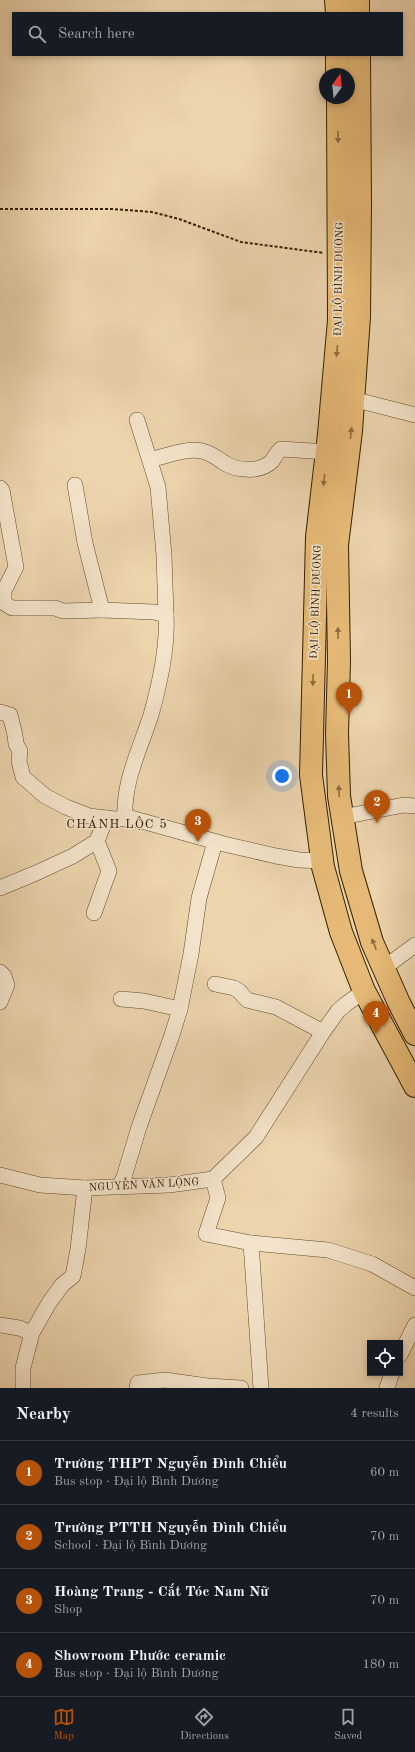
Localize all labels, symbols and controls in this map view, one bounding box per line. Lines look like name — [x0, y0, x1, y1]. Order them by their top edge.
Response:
search box — [12, 12, 403, 56]
icon: search — [26, 23, 48, 45]
text: Search here — [58, 27, 135, 42]
north arrow — [319, 68, 355, 104]
one-way arrow — [335, 131, 341, 144]
street label: ĐẠI LỘ BÌNH DƯƠNG — [331, 222, 346, 336]
one-way arrow — [333, 345, 340, 357]
one-way arrow — [347, 427, 354, 440]
one-way arrow — [321, 474, 327, 486]
street label: ĐẠI LỘ BÌNH DƯƠNG — [307, 545, 324, 659]
one-way arrow — [335, 626, 341, 639]
one-way arrow — [310, 674, 316, 687]
pin: 1 — [336, 682, 362, 715]
your location — [272, 766, 292, 786]
one-way arrow — [336, 785, 343, 797]
pin: 2 — [364, 790, 390, 823]
pin: 3 — [185, 809, 211, 842]
district label: CHÁNH LỘC 5 — [66, 816, 168, 831]
one-way arrow — [370, 938, 376, 950]
pin: 4 — [363, 1001, 389, 1034]
street label: NGUYỄN VĂN LỘNG — [88, 1174, 200, 1194]
map controls — [367, 1340, 403, 1376]
button: locate — [367, 1340, 403, 1376]
text: Nearby — [16, 1406, 71, 1423]
text: 4 results — [350, 1407, 399, 1420]
text: Trường THPT Nguyễn Đình Chiểu — [54, 1457, 287, 1472]
text: 1 — [25, 1466, 33, 1479]
text: 60 m — [370, 1466, 399, 1479]
text: Bus stop · Đại lộ Bình Dương — [54, 1475, 218, 1488]
text: Trường PTTH Nguyễn Đình Chiểu — [54, 1521, 287, 1536]
text: 2 — [25, 1530, 33, 1543]
text: 70 m — [370, 1530, 399, 1543]
text: School · Đại lộ Bình Dương — [54, 1539, 207, 1552]
text: Hoàng Trang - Cắt Tóc Nam Nữ — [54, 1585, 269, 1600]
text: 3 — [25, 1594, 33, 1607]
text: 70 m — [370, 1594, 399, 1607]
text: Shop — [54, 1603, 82, 1616]
text: Showroom Phước ceramic — [54, 1649, 226, 1664]
text: 4 — [25, 1658, 33, 1671]
text: 180 m — [362, 1658, 399, 1671]
text: Bus stop · Đại lộ Bình Dương — [54, 1667, 218, 1680]
tab: Map — [53, 1706, 75, 1744]
tab: Directions — [180, 1706, 229, 1744]
tab: Saved — [334, 1706, 362, 1744]

